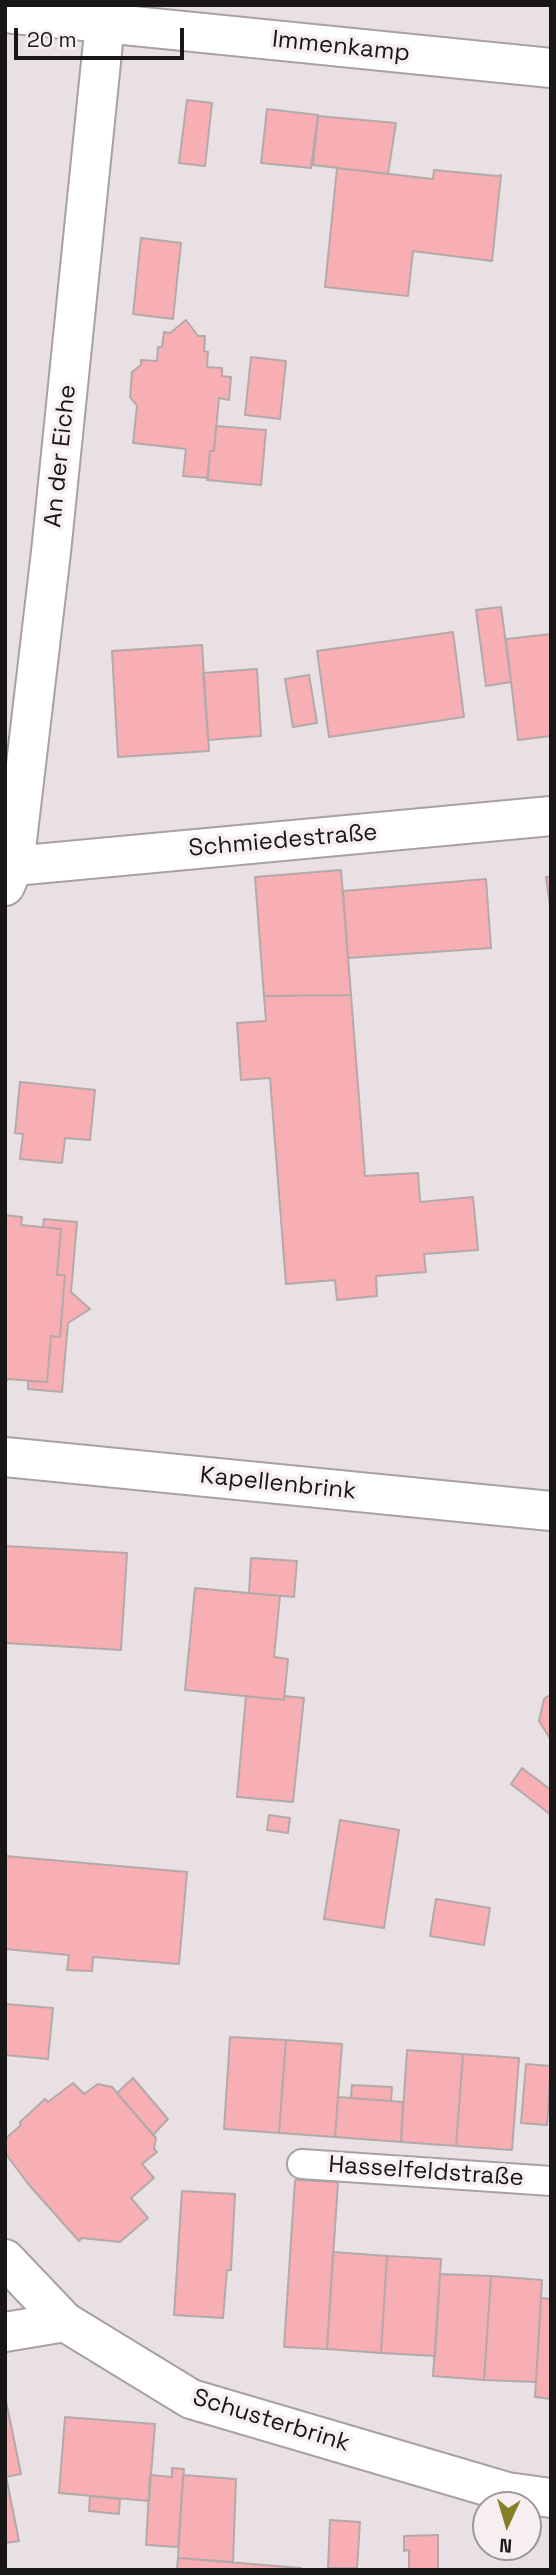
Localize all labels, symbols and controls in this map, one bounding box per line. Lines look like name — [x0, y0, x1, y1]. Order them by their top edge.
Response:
scale bar — [18, 14, 187, 58]
street label: Immenkamp — [271, 25, 411, 69]
text: 20 m — [27, 26, 77, 53]
street label: An der Eiche — [39, 383, 83, 529]
street label: Schmiedestraße — [187, 818, 379, 864]
street label: Kapellenbrink — [199, 1461, 357, 1507]
street label: Hasselfeldstraße — [327, 2151, 525, 2193]
street label: Schusterbrink — [189, 2383, 353, 2459]
north arrow — [472, 2491, 542, 2561]
text: N — [498, 2533, 513, 2558]

